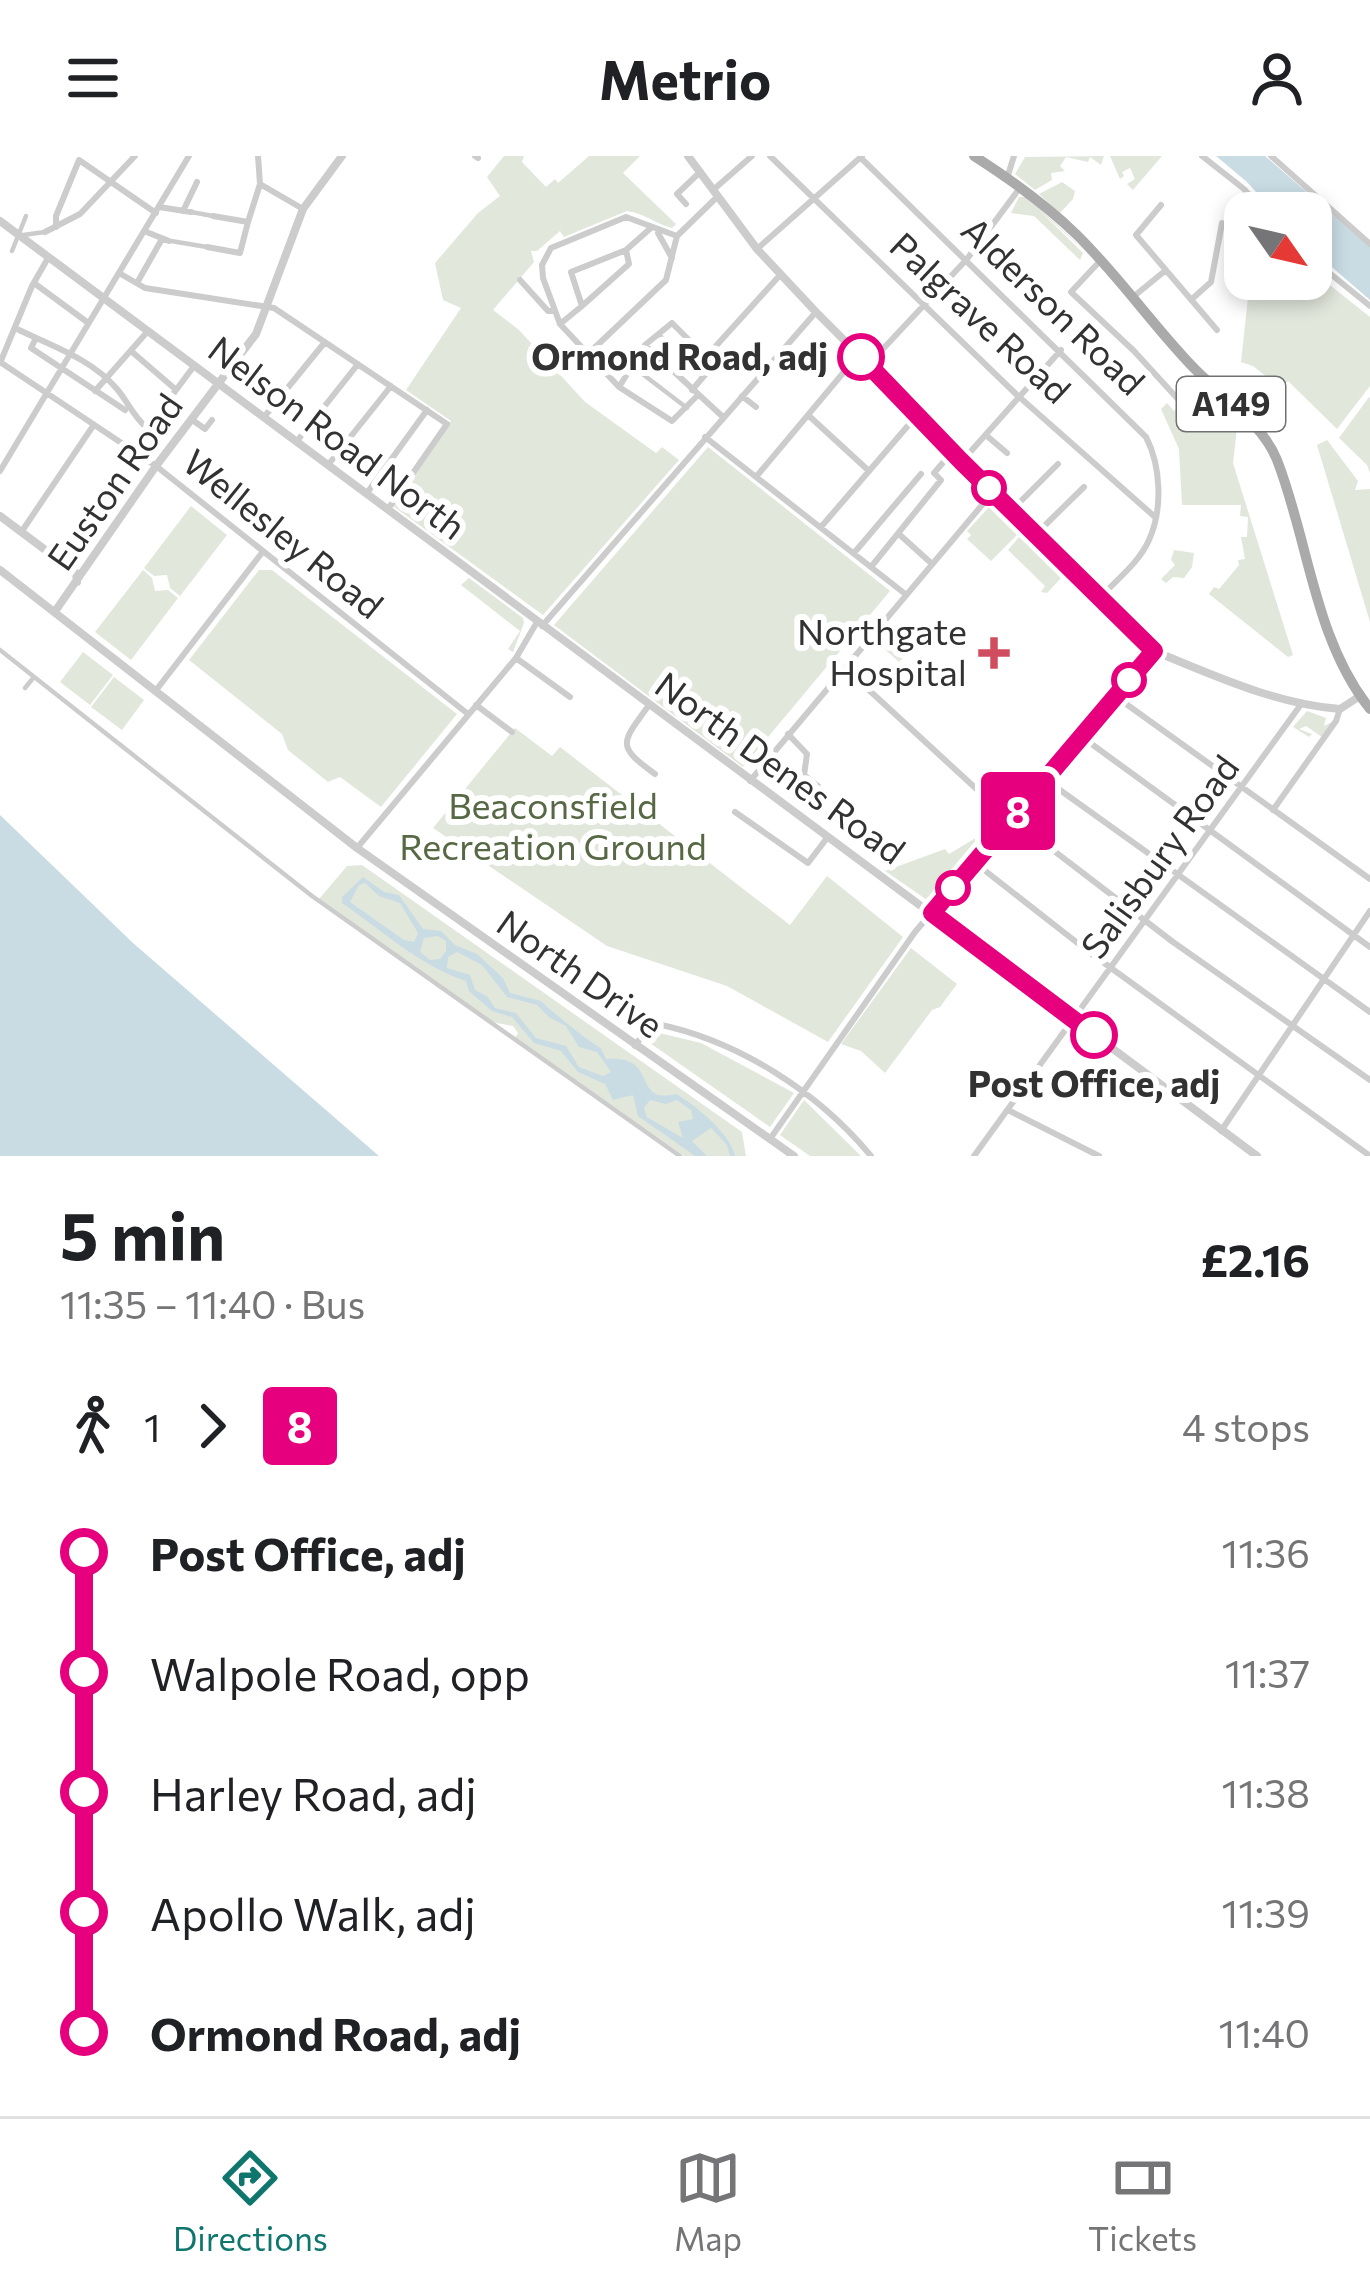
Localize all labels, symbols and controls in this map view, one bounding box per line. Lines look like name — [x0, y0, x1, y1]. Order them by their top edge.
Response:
icon: menu — [60, 45, 126, 111]
text: Metrio — [599, 45, 771, 111]
icon: person — [1244, 45, 1310, 111]
north arrow — [1224, 192, 1332, 300]
map controls — [1224, 192, 1332, 300]
street label: Alderson Road — [954, 206, 1155, 403]
street label: Palgrave Road — [882, 222, 1081, 411]
street label: Nelson Road North — [201, 326, 475, 547]
place label: Ormond Road, adj — [531, 333, 828, 377]
marker: Ormond Road, adj — [839, 335, 883, 379]
road number: A149 — [1177, 377, 1285, 431]
street label: Euston Road — [36, 384, 190, 578]
street label: Wellesley Road — [176, 439, 393, 626]
unlabelled marker — [973, 472, 1005, 504]
place label: Northgate Hospital — [797, 608, 967, 693]
marker: Northgate Hospital — [978, 637, 1010, 669]
street label: North Denes Road — [648, 661, 915, 872]
unlabelled marker — [1113, 664, 1145, 696]
street label: Salisbury Road — [1070, 746, 1247, 966]
line badge: 8 — [979, 772, 1057, 850]
park label: Beaconsfield Recreation Ground — [399, 782, 707, 867]
text: 8 — [1005, 785, 1031, 837]
unlabelled marker — [937, 872, 969, 904]
street label: North Drive — [490, 899, 673, 1046]
marker: Post Office, adj — [1072, 1013, 1116, 1057]
place label: Post Office, adj — [968, 1060, 1220, 1104]
text: 5 min — [60, 1193, 225, 1274]
text: £2.16 — [1200, 1231, 1310, 1286]
text: 11:35 – 11:40 · Bus — [60, 1279, 365, 1327]
icon: walk — [60, 1393, 126, 1459]
icon: forward — [179, 1393, 245, 1459]
text: 8 — [287, 1400, 313, 1452]
text: 1 — [144, 1402, 161, 1450]
text: 4 stops — [1182, 1402, 1310, 1450]
text: Post Office, adj — [150, 1525, 466, 1580]
text: 11:36 — [1222, 1528, 1310, 1576]
text: Walpole Road, opp — [150, 1645, 530, 1700]
text: 11:37 — [1225, 1648, 1310, 1696]
text: Harley Road, adj — [150, 1765, 477, 1820]
text: 11:38 — [1222, 1768, 1310, 1816]
text: Apollo Walk, adj — [150, 1885, 476, 1940]
text: 11:39 — [1222, 1888, 1310, 1936]
text: Ormond Road, adj — [150, 2005, 521, 2060]
text: 11:40 — [1219, 2008, 1310, 2056]
tab: Directions — [173, 2145, 328, 2258]
tab: Map — [674, 2145, 742, 2258]
tab: Tickets — [1088, 2145, 1197, 2258]

